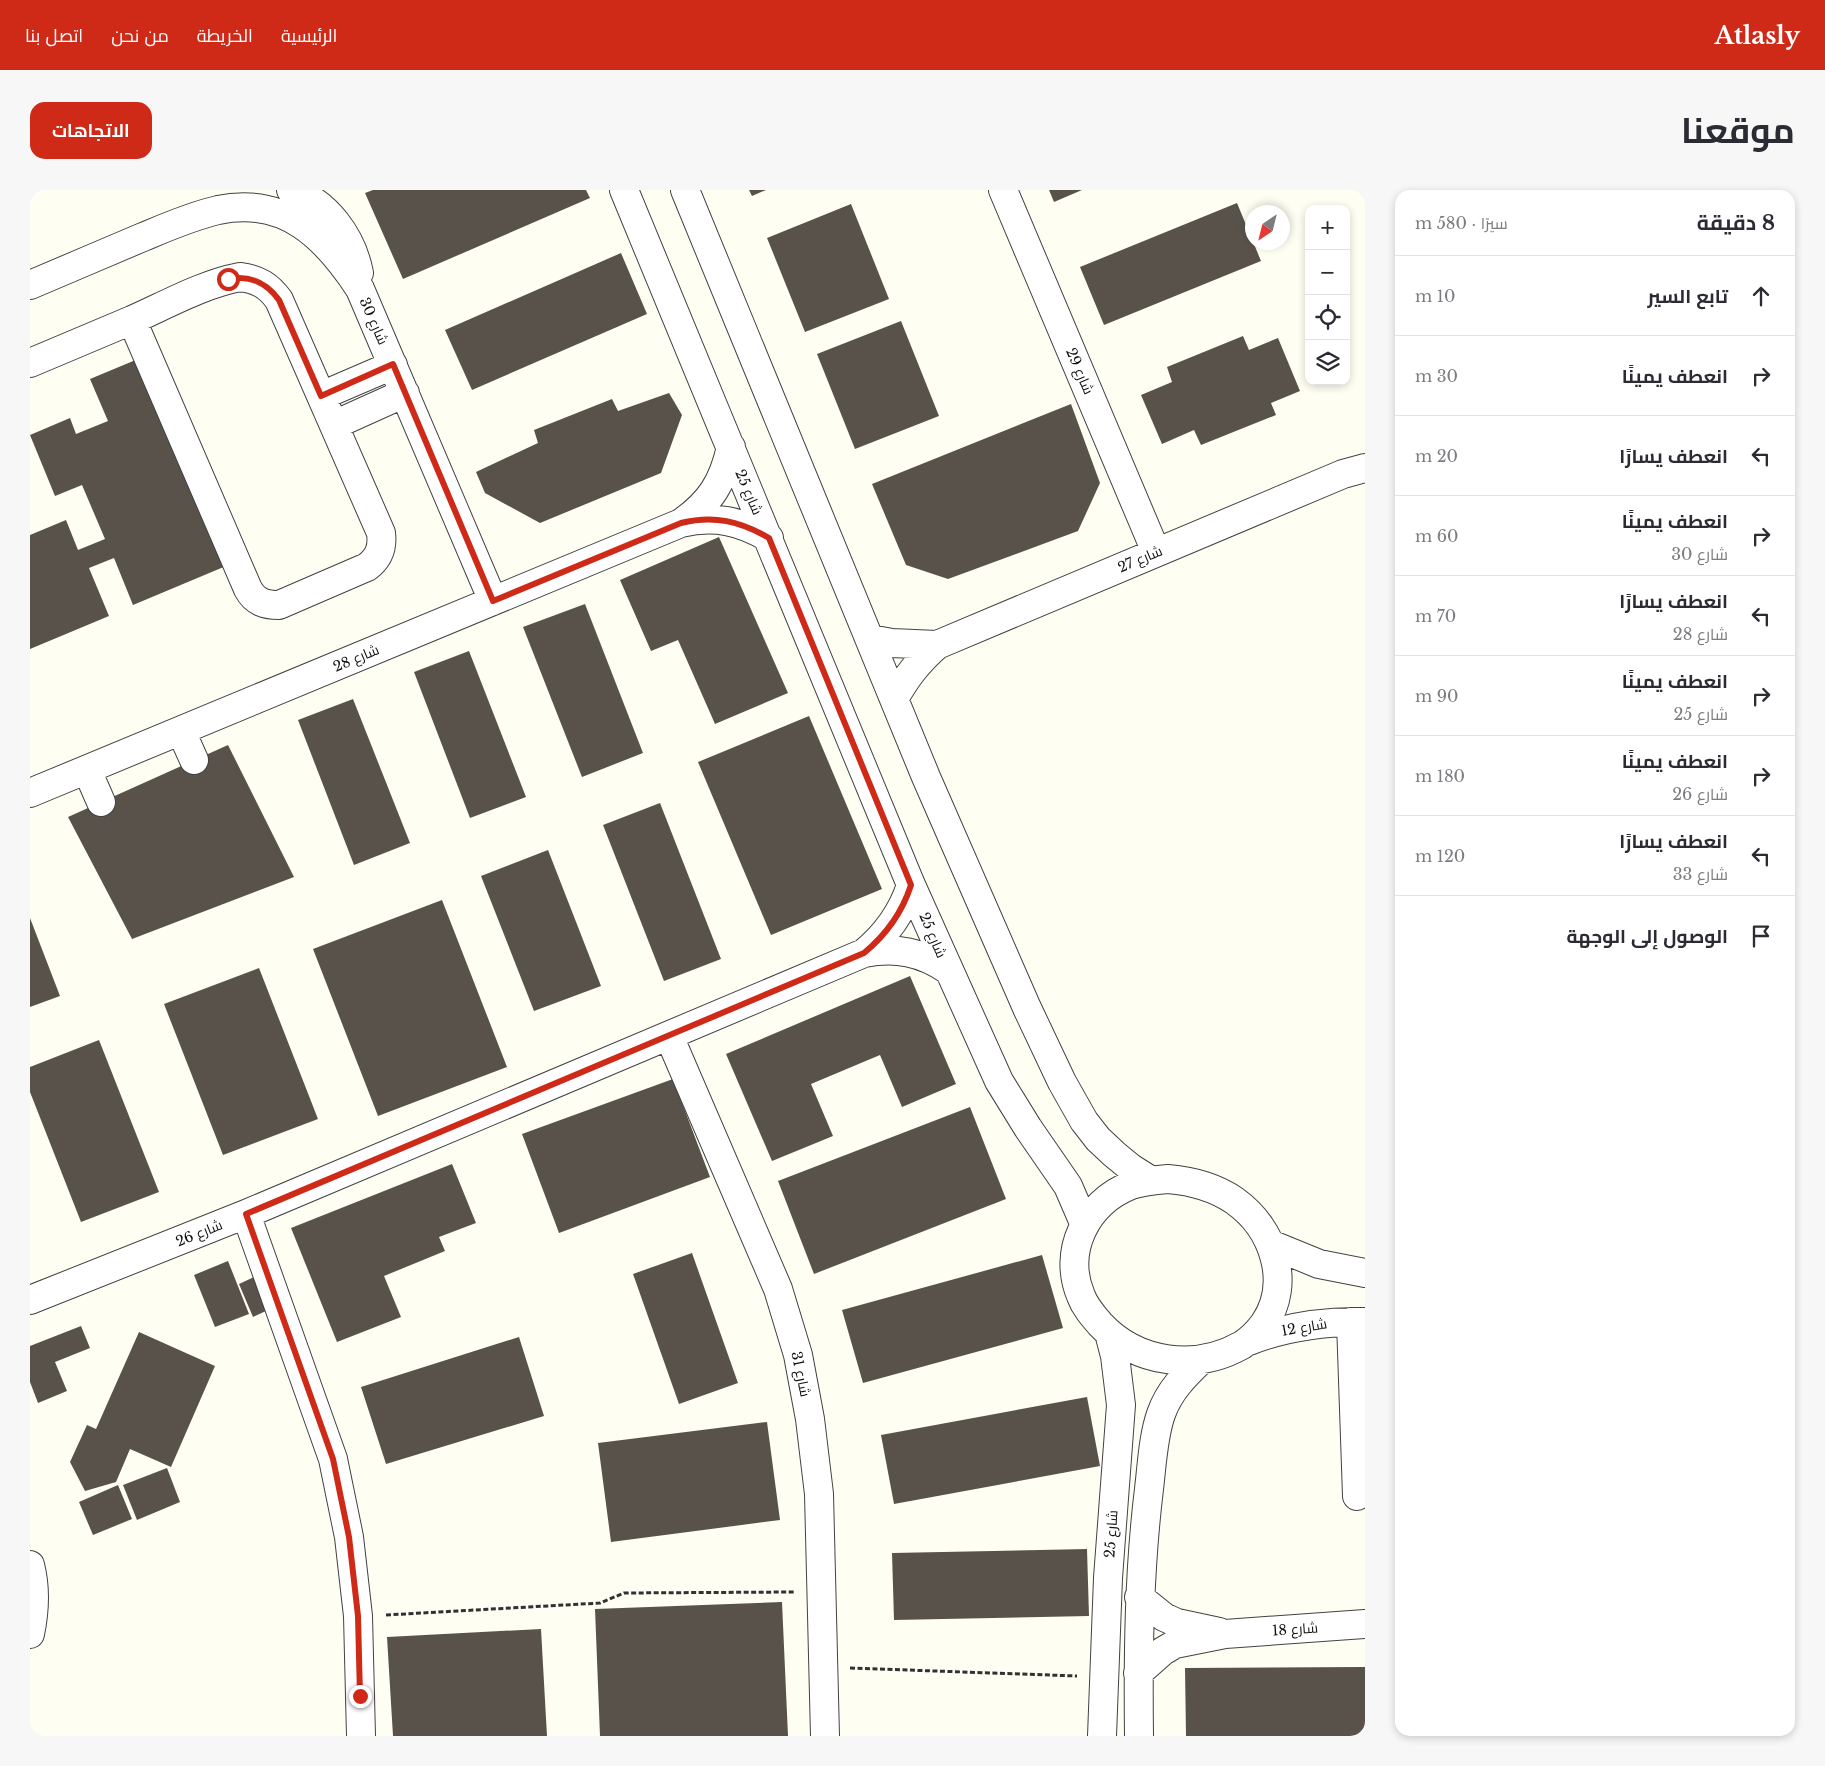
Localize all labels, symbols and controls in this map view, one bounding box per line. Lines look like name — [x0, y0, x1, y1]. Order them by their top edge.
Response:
text: Atlasly — [1714, 21, 1800, 50]
text: اتصل بنا — [25, 25, 83, 47]
text: من نحن — [111, 25, 169, 47]
text: الخريطة — [197, 25, 253, 47]
text: الرئيسية — [281, 25, 337, 47]
button: الاتجاهات — [30, 102, 152, 159]
text: موقعنا — [1681, 109, 1795, 152]
north arrow — [1245, 205, 1290, 250]
map controls — [1305, 205, 1350, 385]
button: + — [1305, 205, 1350, 250]
text: 8 دقيقة — [1697, 210, 1775, 236]
text: سيرًا · 580 m — [1415, 213, 1508, 233]
button: − — [1305, 250, 1350, 295]
route start — [217, 268, 240, 291]
icon: ahead — [1747, 282, 1775, 310]
text: تابع السير — [1647, 285, 1728, 308]
text: 10 m — [1415, 286, 1455, 306]
street label: شارع 30 — [356, 295, 392, 347]
button: locate — [1305, 295, 1350, 340]
button: layers — [1305, 340, 1350, 385]
street label: شارع 29 — [1062, 345, 1098, 397]
icon: right — [1747, 362, 1775, 390]
text: انعطف يمينًا — [1622, 365, 1728, 388]
text: 30 m — [1415, 366, 1458, 386]
icon: left — [1747, 442, 1775, 470]
text: انعطف يسارًا — [1619, 445, 1728, 468]
text: 20 m — [1415, 446, 1458, 466]
street label: شارع 25 — [731, 467, 767, 517]
text: انعطف يمينًا — [1622, 510, 1728, 533]
icon: right — [1747, 522, 1775, 550]
text: 60 m — [1415, 526, 1458, 546]
street label: شارع 27 — [1115, 542, 1165, 576]
text: شارع 30 — [1671, 544, 1728, 564]
text: انعطف يسارًا — [1619, 590, 1728, 613]
icon: left — [1747, 602, 1775, 630]
text: 70 m — [1415, 606, 1456, 626]
text: شارع 28 — [1673, 624, 1728, 644]
street label: شارع 28 — [330, 640, 382, 676]
text: انعطف يمينًا — [1622, 670, 1728, 693]
icon: right — [1747, 682, 1775, 710]
text: 90 m — [1415, 686, 1458, 706]
text: شارع 25 — [1673, 704, 1728, 724]
text: انعطف يمينًا — [1622, 750, 1728, 773]
icon: right — [1747, 762, 1775, 790]
text: 180 m — [1415, 766, 1465, 786]
text: شارع 26 — [1672, 784, 1728, 804]
text: انعطف يسارًا — [1619, 830, 1728, 853]
icon: left — [1747, 842, 1775, 870]
text: 120 m — [1415, 846, 1465, 866]
text: شارع 33 — [1673, 864, 1728, 884]
street label: شارع 25 — [915, 910, 951, 960]
icon: arrive — [1747, 922, 1775, 950]
text: الوصول إلى الوجهة — [1567, 925, 1728, 948]
street label: شارع 26 — [173, 1216, 225, 1250]
street label: شارع 12 — [1280, 1314, 1328, 1340]
street label: شارع 31 — [787, 1350, 815, 1398]
street label: شارع 25 — [1100, 1510, 1122, 1558]
street label: شارع 18 — [1271, 1618, 1319, 1640]
route end — [349, 1685, 372, 1708]

